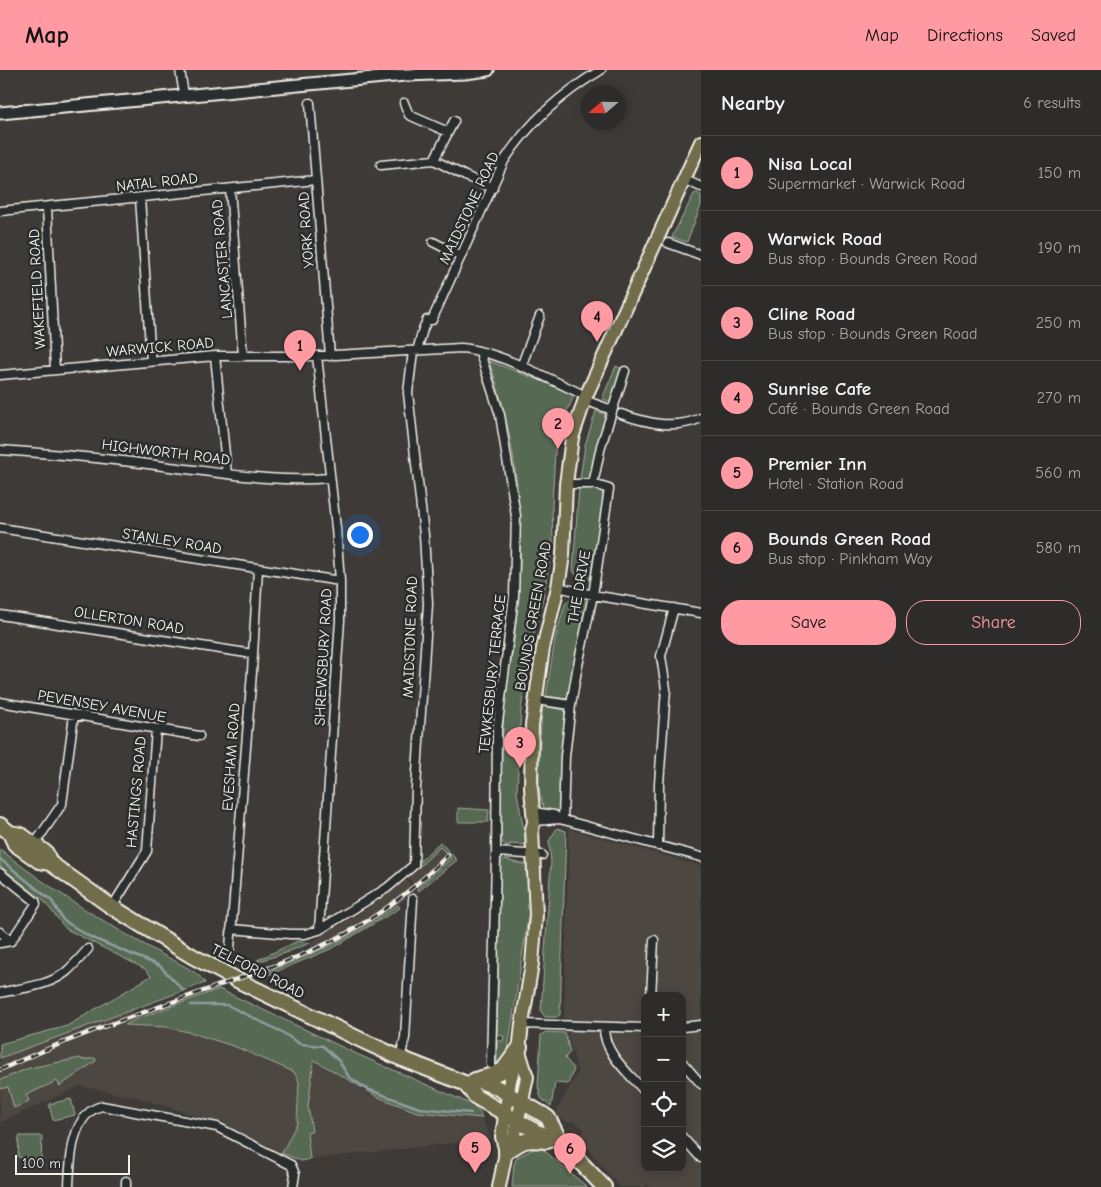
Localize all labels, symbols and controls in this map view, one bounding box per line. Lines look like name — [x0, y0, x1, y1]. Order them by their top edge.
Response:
text: Map — [25, 21, 69, 49]
text: Map — [865, 25, 899, 46]
text: Directions — [927, 25, 1003, 46]
text: Saved — [1031, 25, 1076, 46]
north arrow — [581, 85, 626, 130]
text: Nearby — [721, 91, 785, 115]
text: 6 results — [1023, 94, 1081, 112]
street label: MAIDSTONE ROAD — [435, 149, 503, 267]
text: Nisa Local — [768, 153, 852, 175]
text: 1 — [734, 164, 740, 182]
text: 150 m — [1038, 164, 1081, 182]
street label: NATAL ROAD — [115, 169, 199, 195]
text: Supermarket · Warwick Road — [768, 175, 965, 193]
street label: YORK ROAD — [294, 191, 318, 269]
street label: LANCASTER ROAD — [208, 199, 236, 319]
street label: WAKEFIELD ROAD — [25, 228, 49, 350]
text: Warwick Road — [768, 228, 882, 250]
text: 2 — [733, 239, 741, 257]
text: 190 m — [1038, 239, 1081, 257]
text: Bus stop · Bounds Green Road — [768, 250, 978, 268]
pin: 4 — [581, 301, 613, 342]
text: Cline Road — [768, 303, 855, 325]
text: 3 — [733, 314, 741, 332]
text: 250 m — [1036, 314, 1081, 332]
text: Bus stop · Bounds Green Road — [768, 325, 978, 343]
pin: 1 — [284, 330, 316, 371]
street label: WARWICK ROAD — [106, 333, 214, 361]
text: Sunrise Cafe — [768, 378, 871, 400]
text: 4 — [733, 389, 741, 407]
text: 270 m — [1037, 389, 1081, 407]
text: Café · Bounds Green Road — [768, 400, 950, 418]
pin: 2 — [542, 408, 574, 449]
street label: HIGHWORTH ROAD — [101, 435, 231, 469]
text: Premier Inn — [768, 453, 867, 475]
text: 5 — [733, 464, 741, 482]
text: 560 m — [1035, 464, 1081, 482]
text: Hotel · Station Road — [768, 475, 904, 493]
your location — [347, 522, 373, 548]
street label: STANLEY ROAD — [121, 524, 223, 558]
text: Bounds Green Road — [768, 528, 931, 550]
text: 6 — [733, 539, 741, 557]
text: 580 m — [1036, 539, 1081, 557]
street label: BOUNDS GREEN ROAD — [511, 540, 555, 692]
street label: THE DRIVE — [564, 549, 594, 625]
text: Bus stop · Pinkham Way — [768, 550, 932, 568]
street label: MAIDSTONE ROAD — [399, 576, 421, 698]
street label: SHREWSBURY ROAD — [310, 588, 336, 726]
street label: TEWKESBURY TERRACE — [475, 594, 509, 754]
button: Save — [721, 600, 896, 645]
button: Share — [906, 600, 1081, 645]
street label: OLLERTON ROAD — [73, 602, 185, 638]
street label: PEVENSEY AVENUE — [36, 686, 168, 726]
street label: EVESHAM ROAD — [218, 702, 244, 812]
pin: 3 — [504, 727, 536, 768]
street label: HASTINGS ROAD — [122, 735, 150, 849]
street label: TELFORD ROAD — [208, 940, 308, 1002]
map controls — [641, 992, 686, 1172]
button: + — [641, 992, 686, 1037]
button: − — [641, 1037, 686, 1082]
button: locate — [641, 1082, 686, 1127]
button: layers — [641, 1127, 686, 1172]
pin: 5 — [459, 1132, 491, 1173]
pin: 6 — [554, 1133, 586, 1174]
scale bar — [15, 1152, 130, 1175]
text: 100 m — [22, 1155, 61, 1172]

